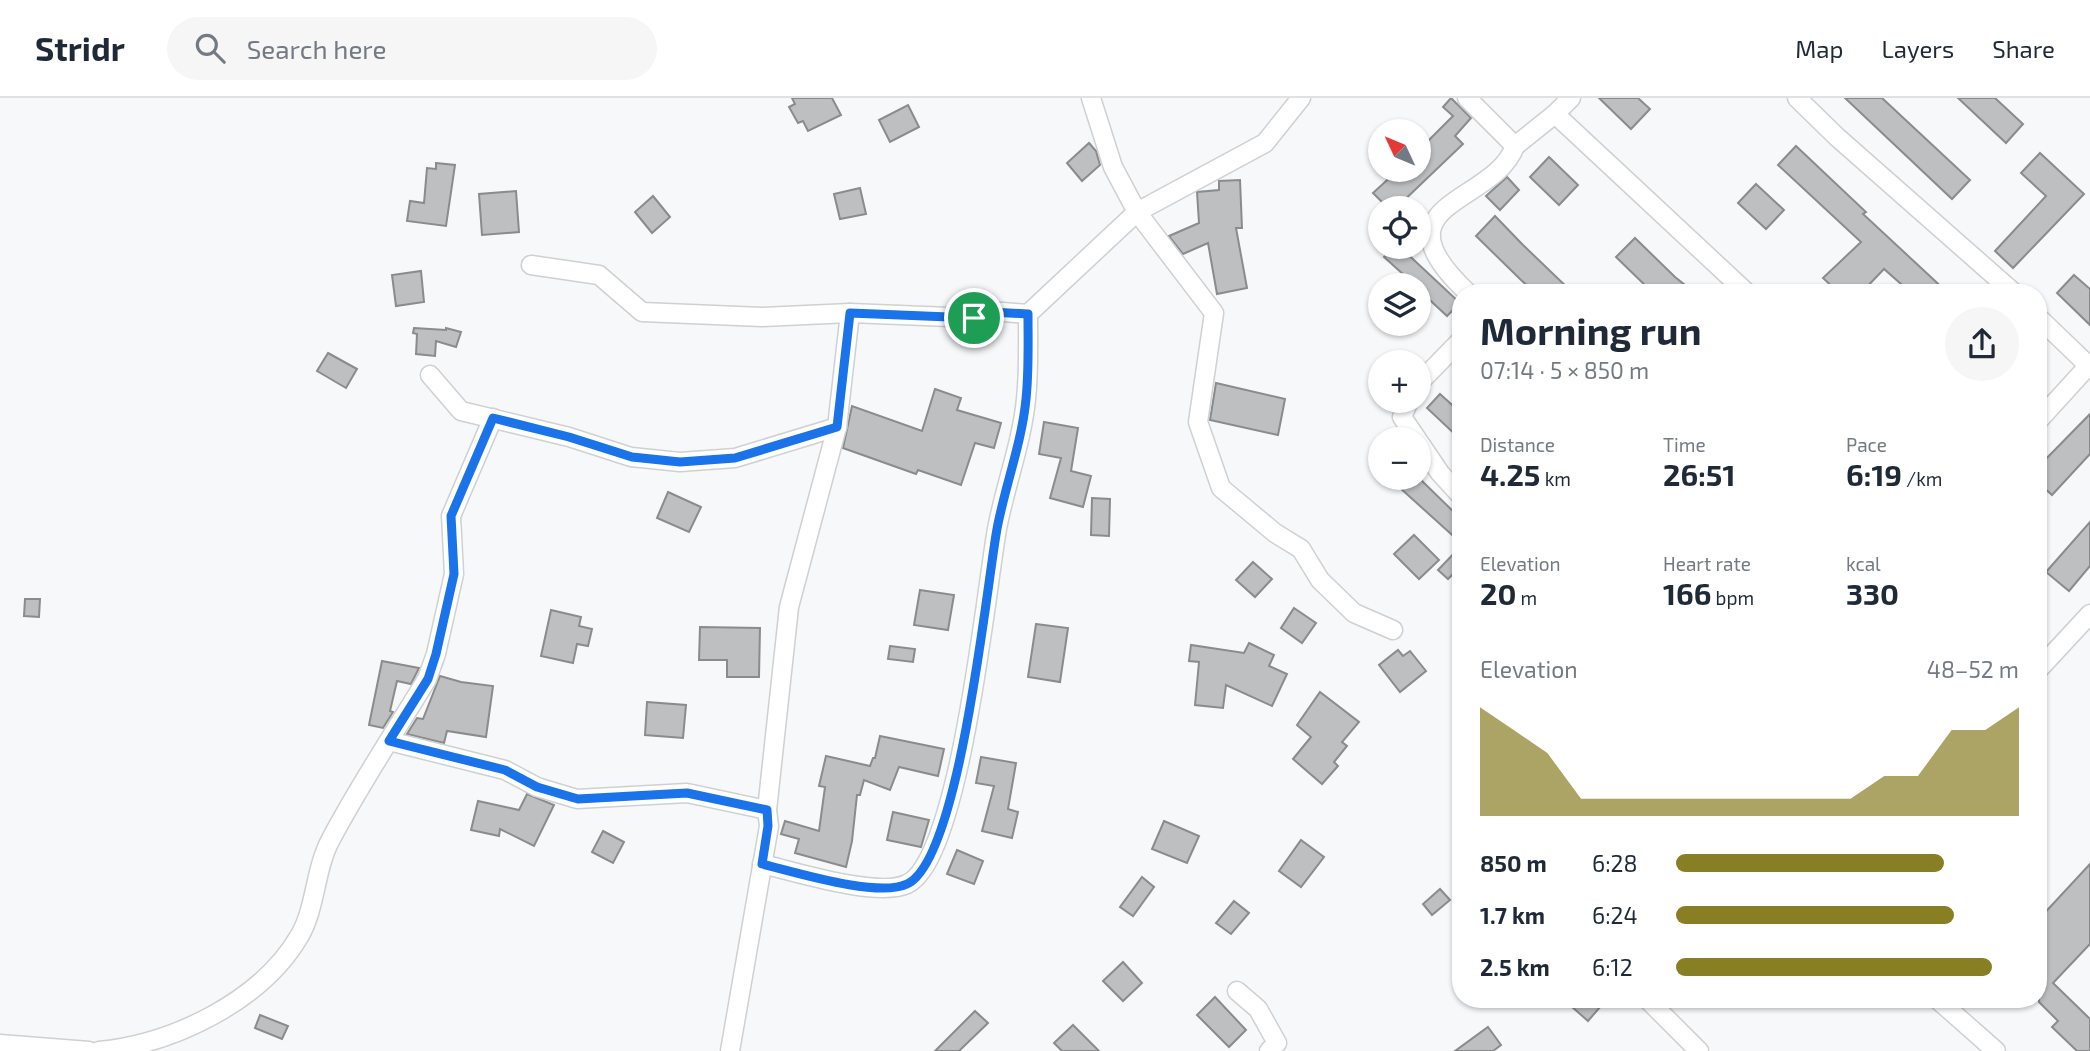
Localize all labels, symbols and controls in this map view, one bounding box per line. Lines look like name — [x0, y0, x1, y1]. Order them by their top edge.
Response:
search box — [167, 17, 657, 80]
text: Stridr — [35, 28, 125, 68]
icon: search — [191, 29, 229, 67]
text: Search here — [247, 33, 386, 64]
text: Map — [1795, 34, 1843, 63]
text: Layers — [1881, 34, 1954, 63]
text: Share — [1992, 34, 2055, 63]
north arrow — [1368, 119, 1432, 182]
map controls — [1368, 119, 1431, 490]
button: locate — [1368, 196, 1431, 259]
button: layers — [1368, 273, 1431, 336]
pin — [944, 288, 1004, 348]
icon: arrive — [955, 299, 993, 337]
text: Morning run — [1480, 307, 1701, 353]
button: share — [1945, 307, 2019, 381]
button: + — [1368, 350, 1431, 413]
text: 07:14 · 5 × 850 m — [1480, 356, 1649, 384]
button: − — [1368, 427, 1431, 490]
text: Distance — [1480, 433, 1555, 456]
text: Time — [1663, 433, 1706, 456]
text: Pace — [1846, 433, 1887, 456]
text: 4.25 — [1480, 456, 1540, 492]
text: 26:51 — [1663, 456, 1735, 492]
text: 6:19 — [1846, 456, 1902, 492]
text: km — [1540, 467, 1571, 490]
text: /km — [1902, 467, 1942, 490]
text: Elevation — [1480, 552, 1561, 575]
text: Heart rate — [1663, 552, 1751, 575]
text: kcal — [1846, 552, 1881, 575]
text: 20 — [1480, 575, 1516, 611]
text: 166 — [1663, 575, 1711, 611]
text: 330 — [1846, 575, 1899, 611]
text: m — [1516, 586, 1537, 609]
text: bpm — [1711, 586, 1754, 609]
text: Elevation — [1480, 655, 1578, 683]
text: 48–52 m — [1927, 655, 2019, 683]
text: 850 m — [1480, 849, 1547, 877]
text: 6:28 — [1592, 849, 1637, 877]
text: 1.7 km — [1480, 901, 1545, 929]
text: 6:24 — [1592, 901, 1638, 929]
text: 2.5 km — [1480, 953, 1550, 981]
text: 6:12 — [1592, 953, 1633, 981]

